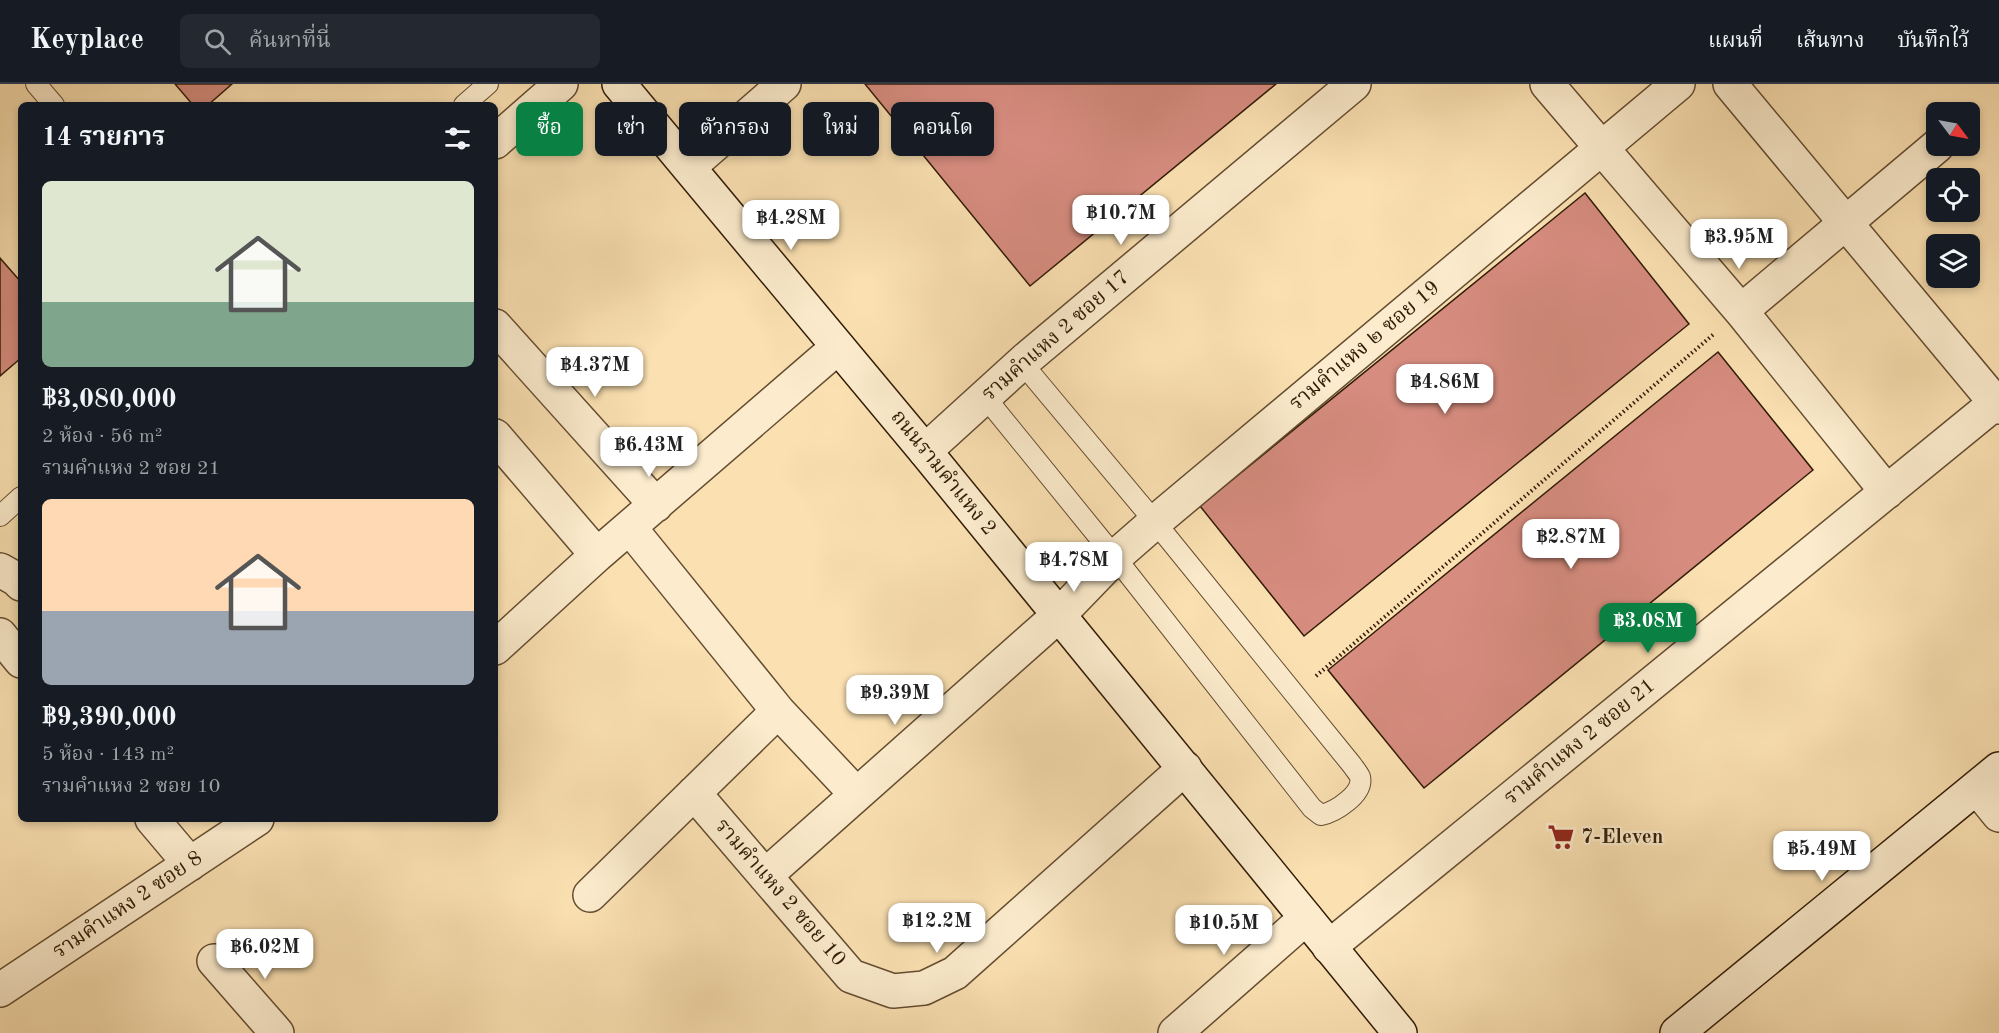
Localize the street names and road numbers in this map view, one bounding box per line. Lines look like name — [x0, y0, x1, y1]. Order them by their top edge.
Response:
street label: รามคำแหง 2 ซอย 17 — [978, 266, 1134, 405]
street label: รามคำแหง ๒ ซอย 19 — [1285, 276, 1444, 415]
street label: ถนนรามคำแหง 2 — [886, 406, 1000, 539]
street label: รามคำแหง 2 ซอย 21 — [1500, 674, 1659, 809]
street label: รามคำแหง 2 ซอย 10 — [711, 815, 850, 971]
street label: รามคำแหง 2 ซอย 8 — [49, 847, 206, 963]

